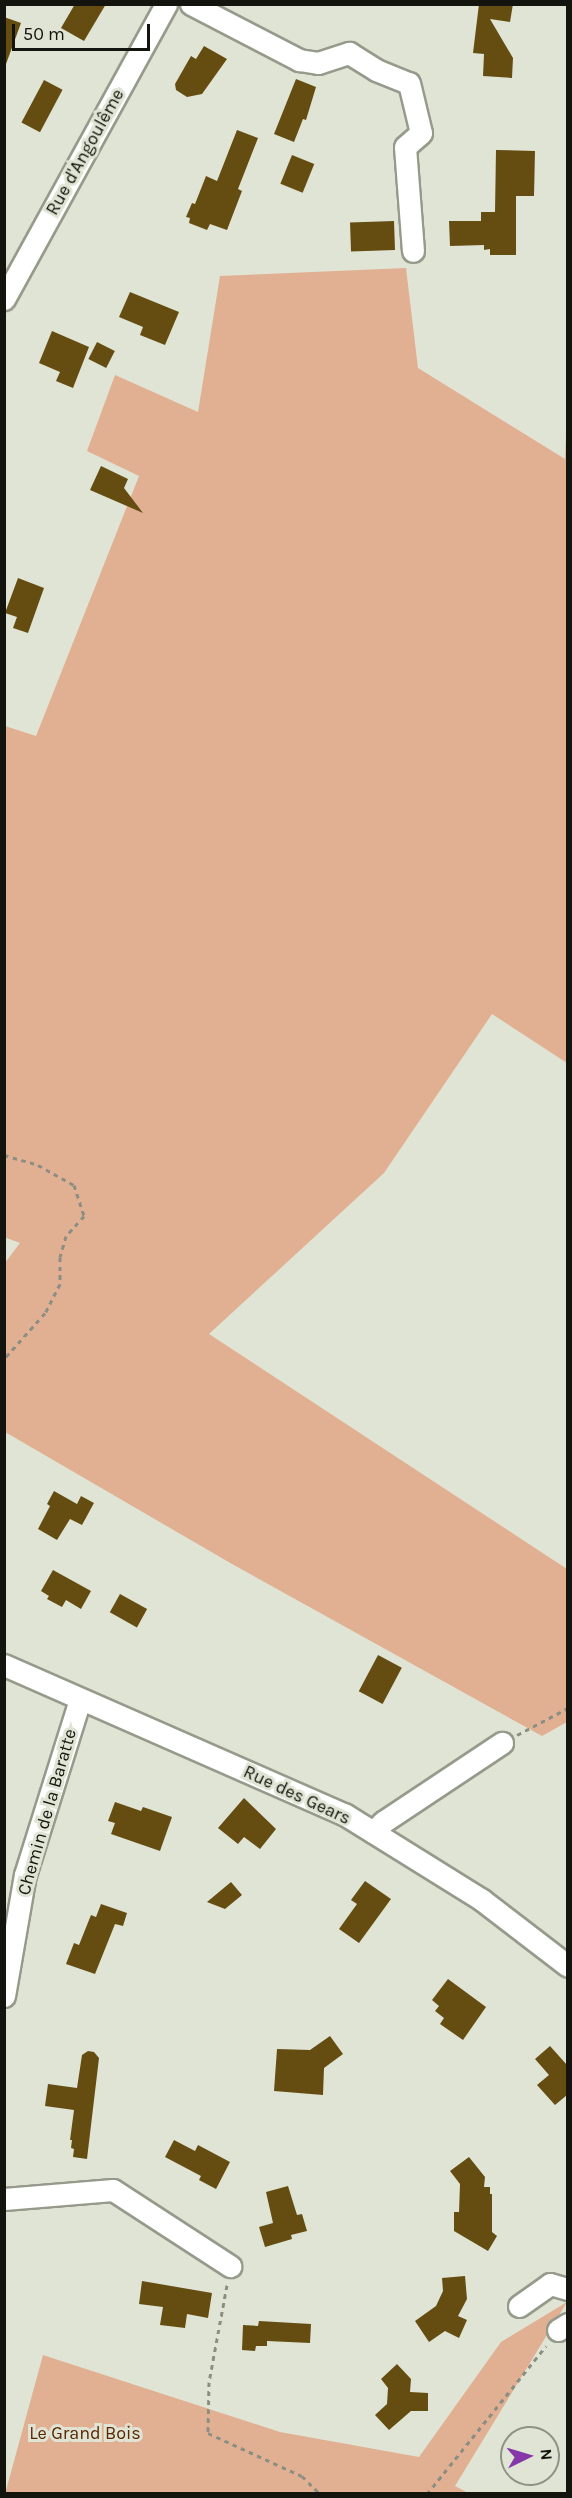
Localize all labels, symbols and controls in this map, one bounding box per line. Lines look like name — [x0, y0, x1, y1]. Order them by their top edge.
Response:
scale bar — [15, 12, 153, 50]
text: 50 m — [23, 23, 65, 45]
street label: Rue d'Angoulême — [41, 85, 129, 219]
street label: Chemin de la Baratte — [13, 1726, 81, 1898]
street label: Rue des Gears — [240, 1761, 354, 1829]
park label: Le Grand Bois — [29, 2422, 141, 2444]
north arrow — [500, 2426, 560, 2486]
text: N — [536, 2448, 556, 2461]

